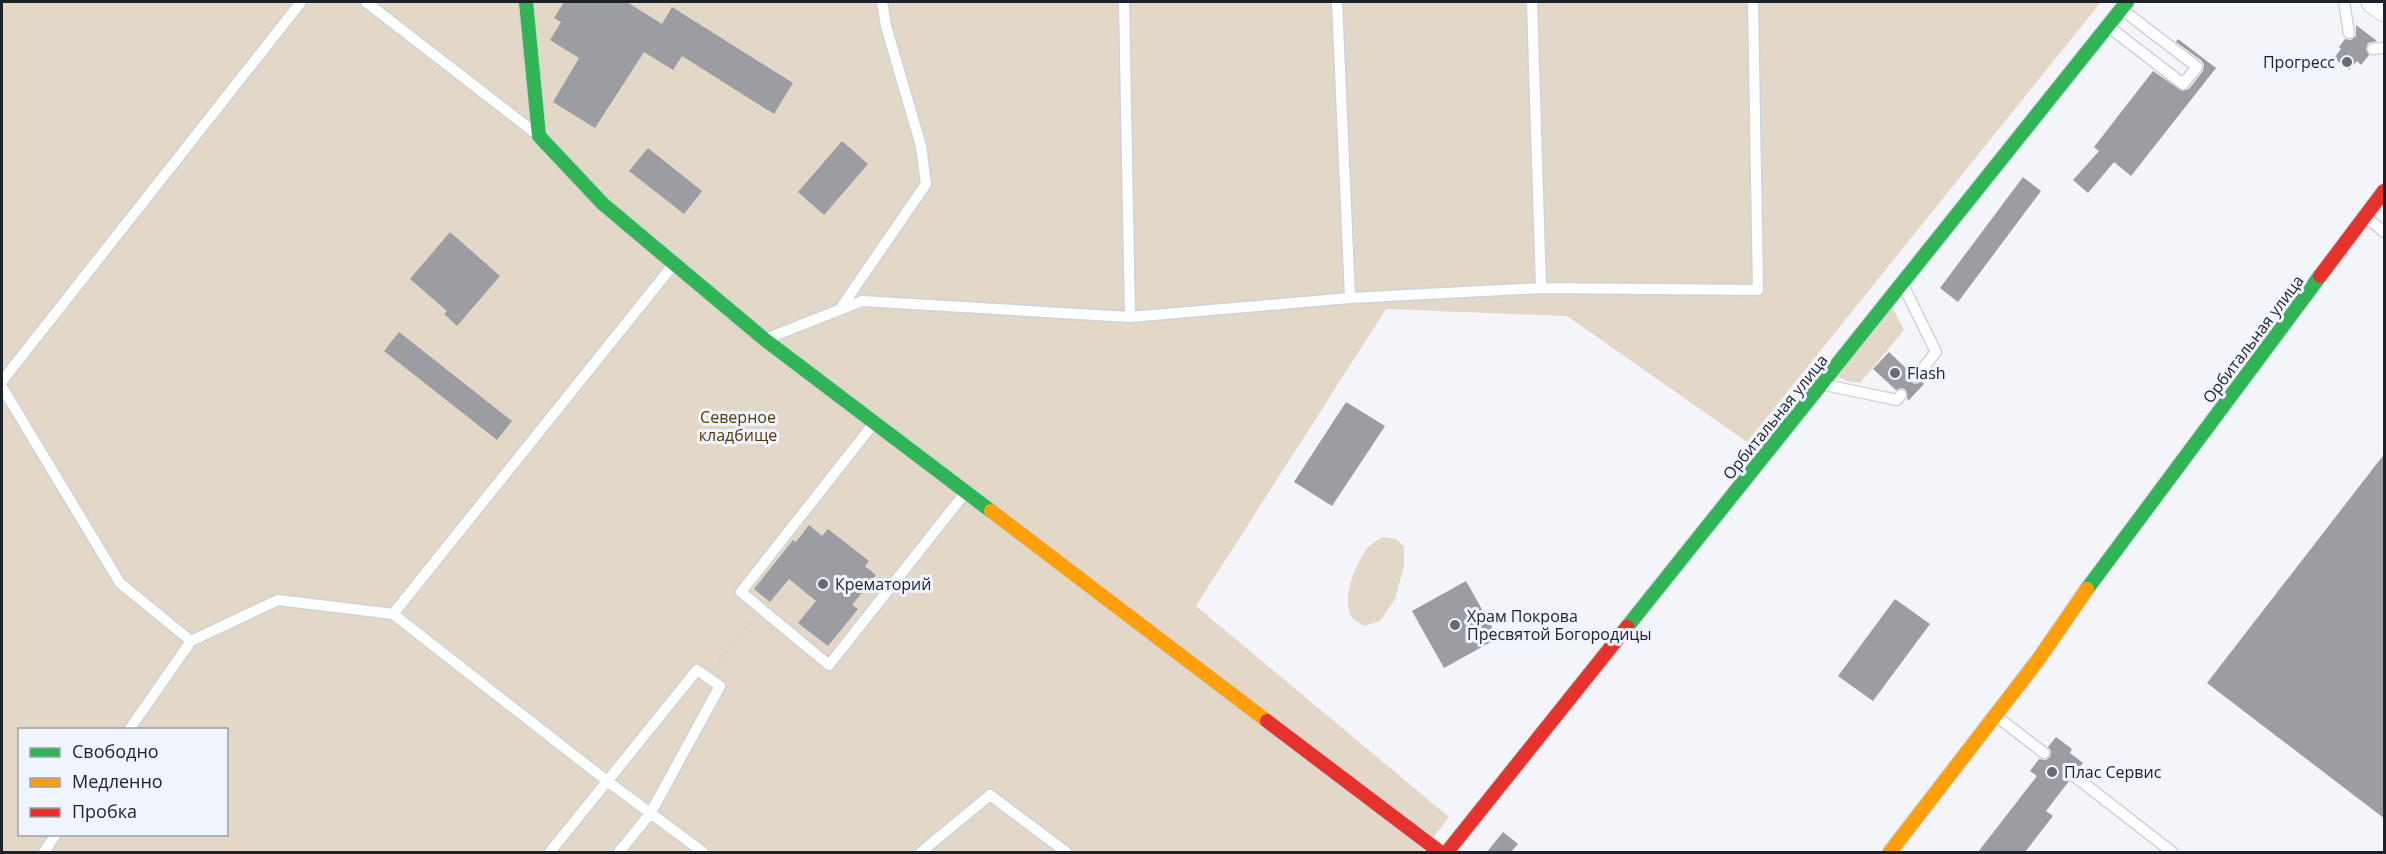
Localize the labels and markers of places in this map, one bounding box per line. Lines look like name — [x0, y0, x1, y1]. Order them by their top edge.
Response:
place label: Прогресс — [2263, 51, 2335, 73]
marker: Прогресс — [2340, 55, 2354, 69]
place label: Flash — [1907, 362, 1946, 384]
marker: Flash — [1888, 366, 1902, 380]
place label: Крематорий — [835, 573, 931, 595]
marker: Крематорий — [816, 577, 830, 591]
place label: Храм Покрова Пресвятой Богородицы — [1467, 605, 1652, 645]
marker: Храм Покрова Пресвятой Богородицы — [1448, 618, 1462, 632]
place label: Плас Сервис — [2064, 761, 2162, 783]
marker: Плас Сервис — [2045, 765, 2059, 779]

